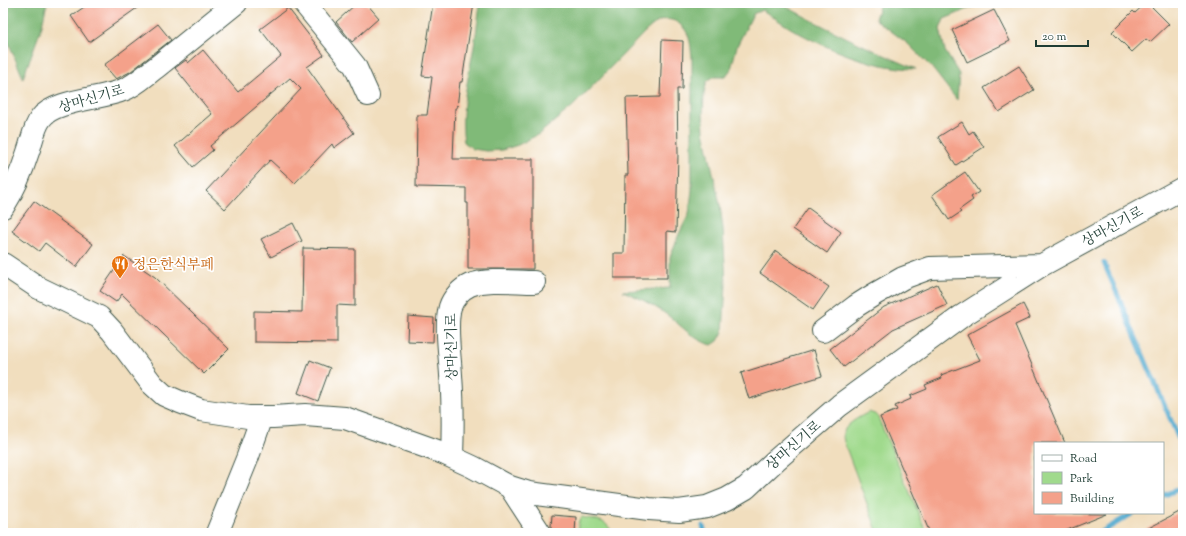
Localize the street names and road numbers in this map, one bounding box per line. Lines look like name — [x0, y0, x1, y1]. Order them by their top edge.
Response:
street label: 상마신기로 — [56, 81, 127, 119]
street label: 상마신기로 — [1079, 202, 1148, 253]
street label: 상마신기로 — [442, 313, 464, 381]
street label: 상마신기로 — [762, 416, 827, 476]

